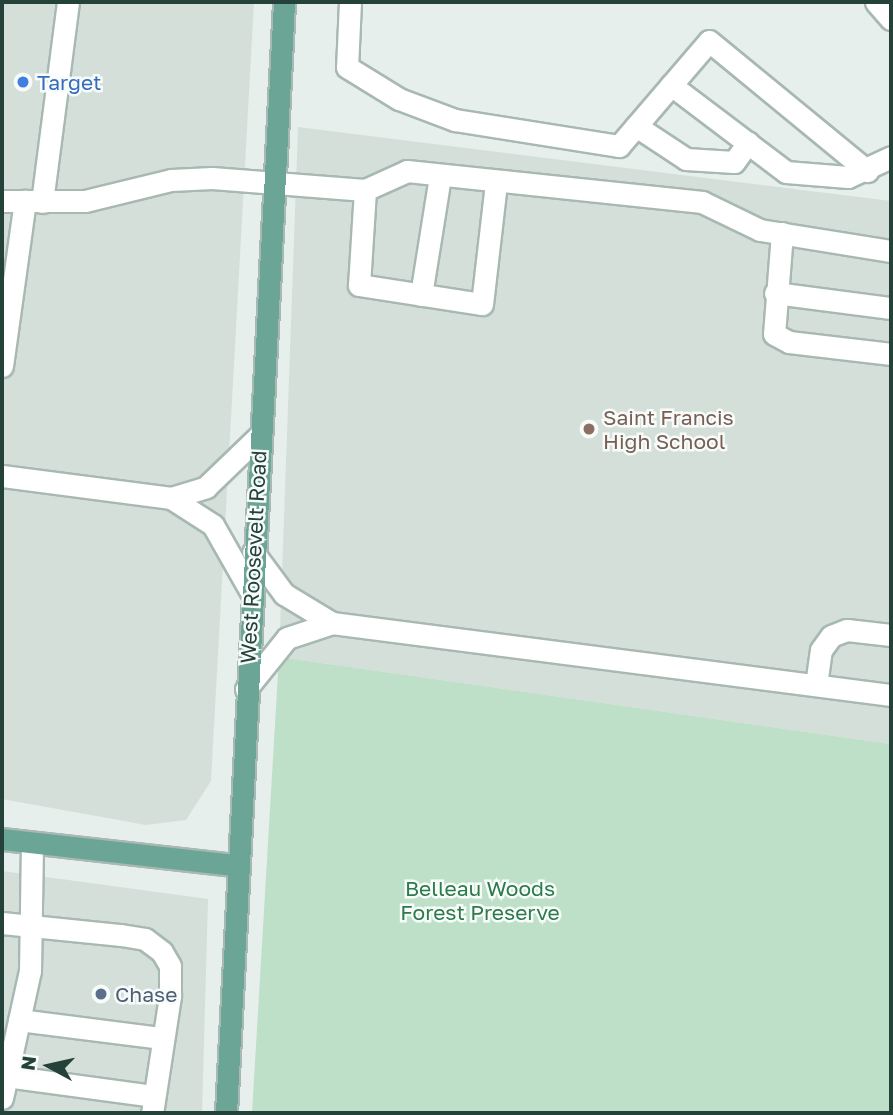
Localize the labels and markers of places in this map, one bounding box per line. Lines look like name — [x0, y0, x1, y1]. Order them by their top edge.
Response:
place label: Target — [37, 69, 101, 95]
marker: Target — [15, 74, 31, 90]
place label: Saint Francis High School — [603, 404, 734, 454]
marker: Saint Francis High School — [581, 421, 597, 437]
place label: Chase — [115, 981, 177, 1007]
marker: Chase — [93, 986, 109, 1002]

